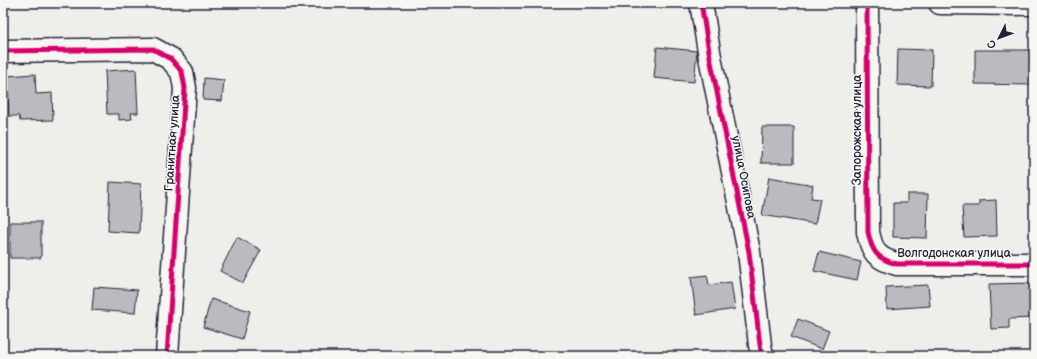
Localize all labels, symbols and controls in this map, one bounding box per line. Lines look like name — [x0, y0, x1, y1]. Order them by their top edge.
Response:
north arrow — [979, 18, 1019, 58]
text: С — [984, 37, 999, 52]
street label: Запорожская улица — [850, 75, 865, 185]
street label: Гранитная улица — [162, 94, 183, 192]
street label: улица Осипова — [728, 134, 759, 220]
street label: Волгодонская улица — [897, 246, 1011, 261]

